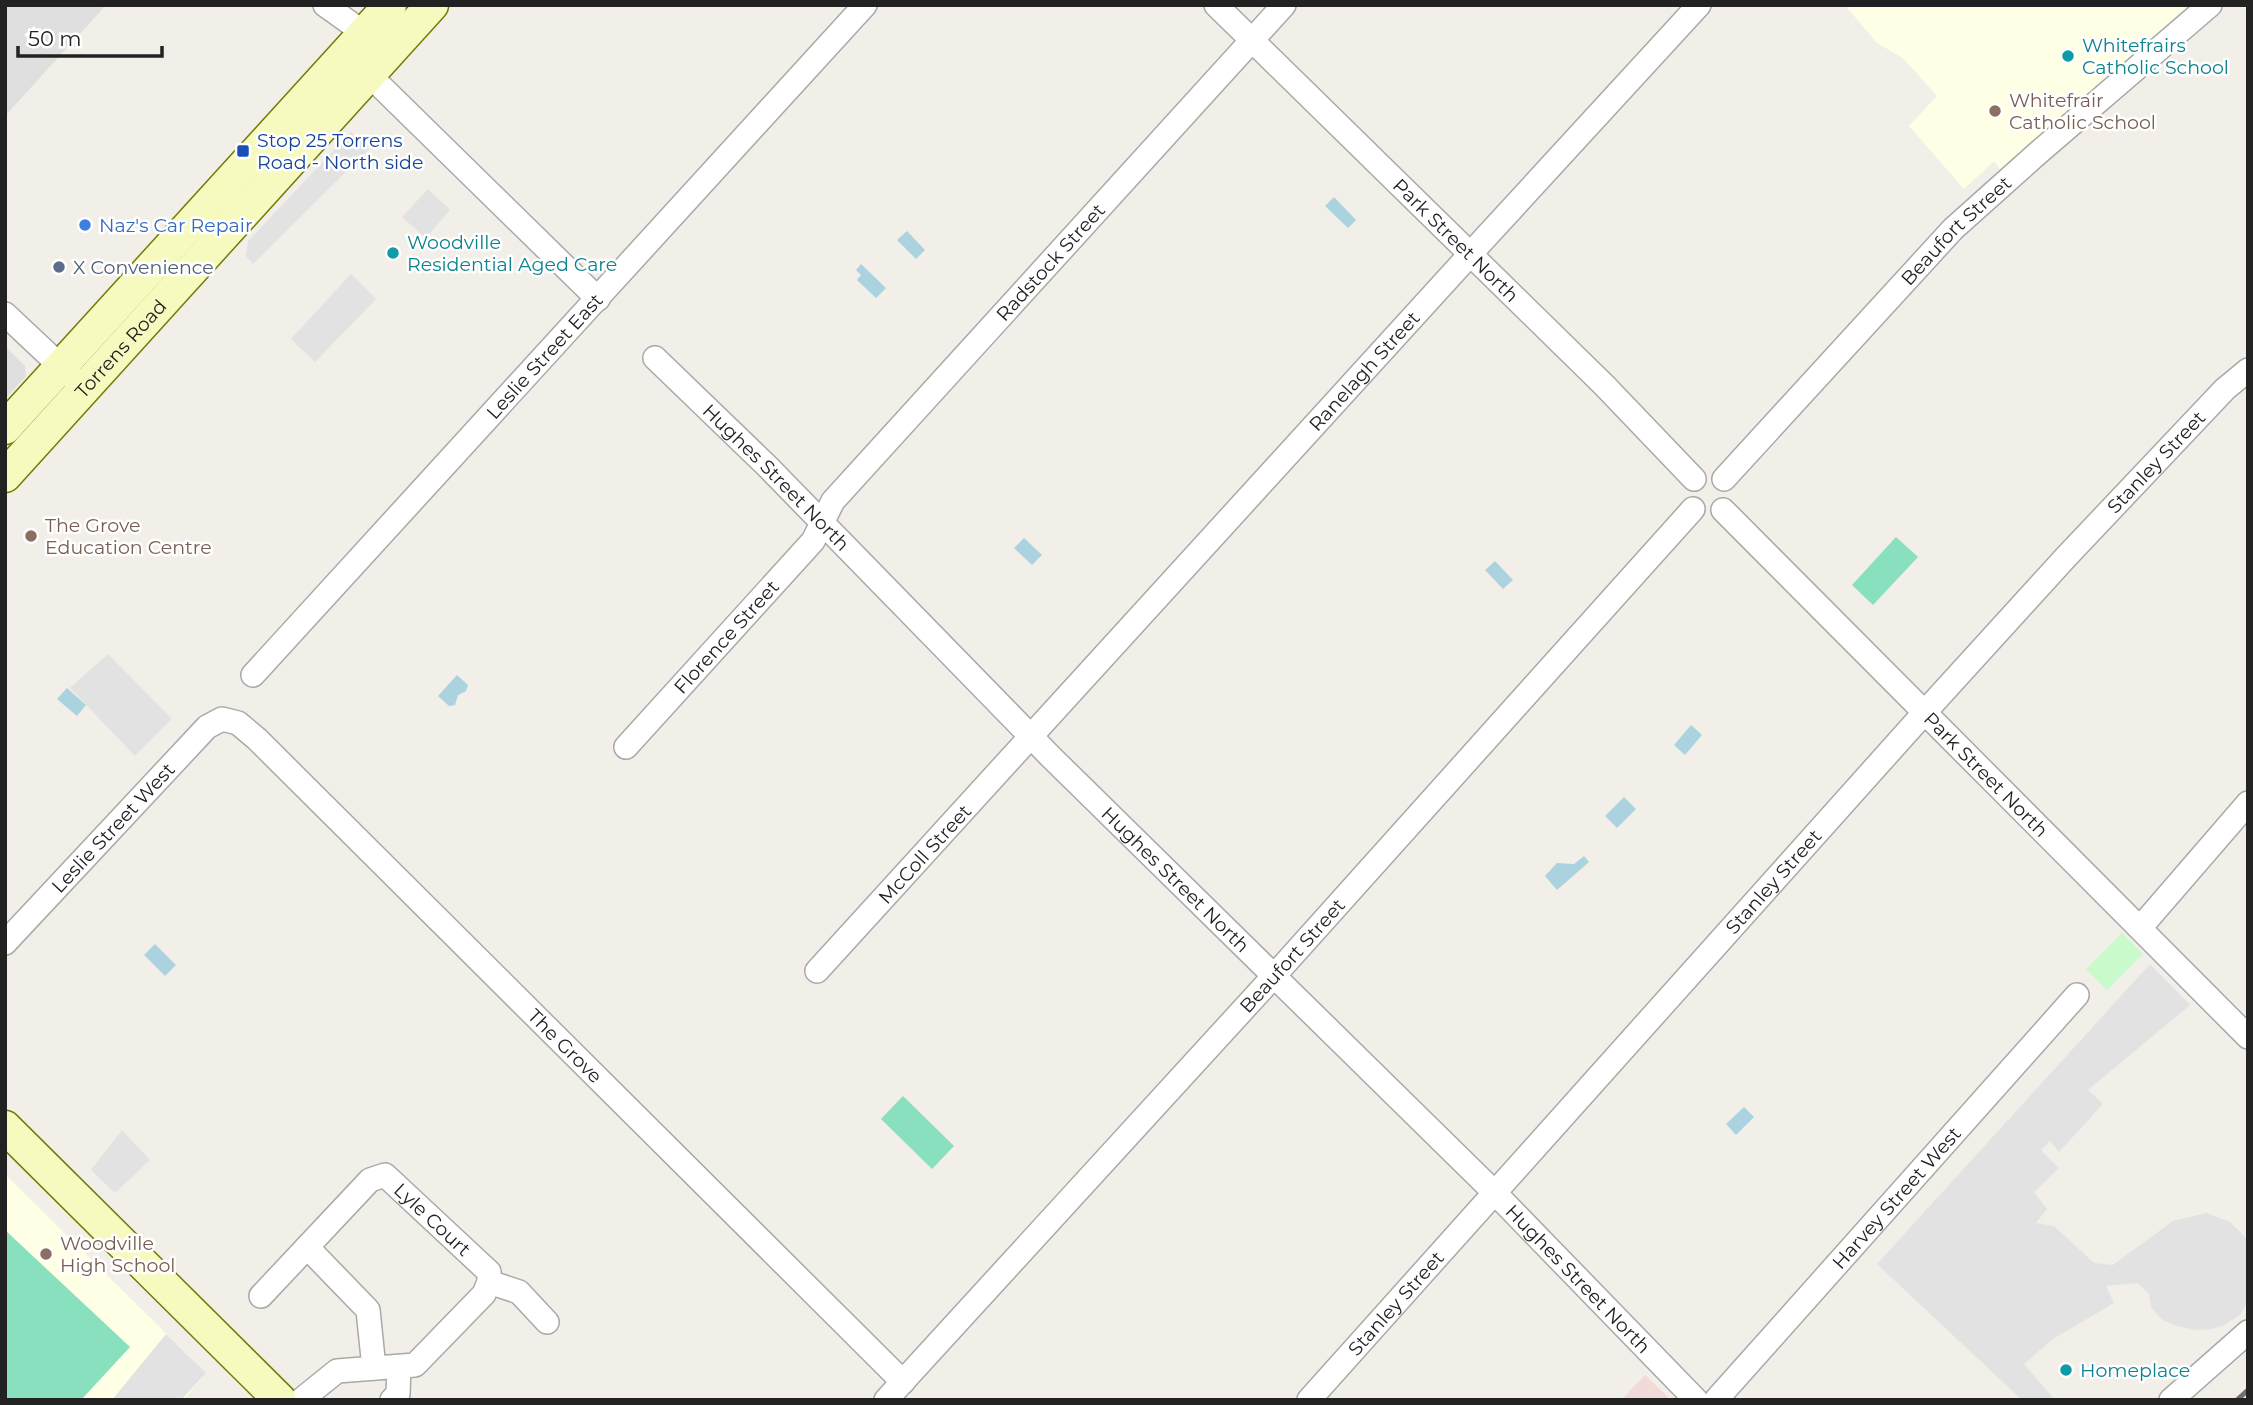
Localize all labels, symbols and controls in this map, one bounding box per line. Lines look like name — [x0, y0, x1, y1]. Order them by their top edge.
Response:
scale bar — [18, 14, 161, 58]
text: 50 m — [28, 26, 82, 51]
place label: Whitefrairs Catholic School — [2082, 34, 2229, 79]
marker: Whitefrairs Catholic School — [2060, 48, 2076, 64]
place label: Whitefrair Catholic School — [2009, 89, 2156, 134]
marker: Whitefrair Catholic School — [1987, 103, 2003, 119]
place label: Stop 25 Torrens Road - North side — [257, 129, 423, 174]
marker: Stop 25 Torrens Road - North side — [235, 143, 251, 159]
street label: Beaufort Street — [1896, 171, 2016, 290]
street label: Park Street North — [1388, 174, 1523, 307]
street label: Radstock Street — [991, 199, 1110, 326]
place label: Naz's Car Repair — [99, 214, 253, 237]
marker: Naz's Car Repair — [77, 217, 93, 233]
place label: Woodville Residential Aged Care — [407, 231, 617, 276]
marker: Woodville Residential Aged Care — [385, 245, 401, 261]
place label: X Convenience — [73, 256, 214, 279]
marker: X Convenience — [51, 259, 67, 275]
street label: Leslie Street East — [482, 289, 608, 424]
street label: Torrens Road — [70, 295, 171, 403]
street label: Ranelagh Street — [1304, 306, 1425, 436]
street label: Hughes Street North — [698, 399, 854, 556]
street label: Stanley Street — [2103, 406, 2210, 518]
place label: The Grove Education Centre — [45, 514, 212, 559]
marker: The Grove Education Centre — [23, 528, 39, 544]
street label: Florence Street — [669, 575, 784, 699]
street label: Park Street North — [1919, 707, 2053, 842]
street label: Leslie Street West — [47, 758, 180, 898]
street label: McColl Street — [874, 800, 976, 909]
street label: Hughes Street North — [1097, 802, 1254, 957]
street label: Stanley Street — [1721, 825, 1827, 939]
street label: Beaufort Street — [1235, 894, 1350, 1018]
street label: The Grove — [523, 1004, 607, 1088]
street label: Harvey Street West — [1827, 1122, 1966, 1274]
street label: Lyle Court — [389, 1178, 476, 1261]
street label: Hughes Street North — [1501, 1200, 1655, 1358]
place label: Woodville High School — [60, 1232, 175, 1277]
marker: Woodville High School — [38, 1246, 54, 1262]
street label: Stanley Street — [1343, 1246, 1449, 1360]
place label: Homeplace — [2080, 1359, 2190, 1382]
marker: Homeplace — [2058, 1362, 2074, 1378]

